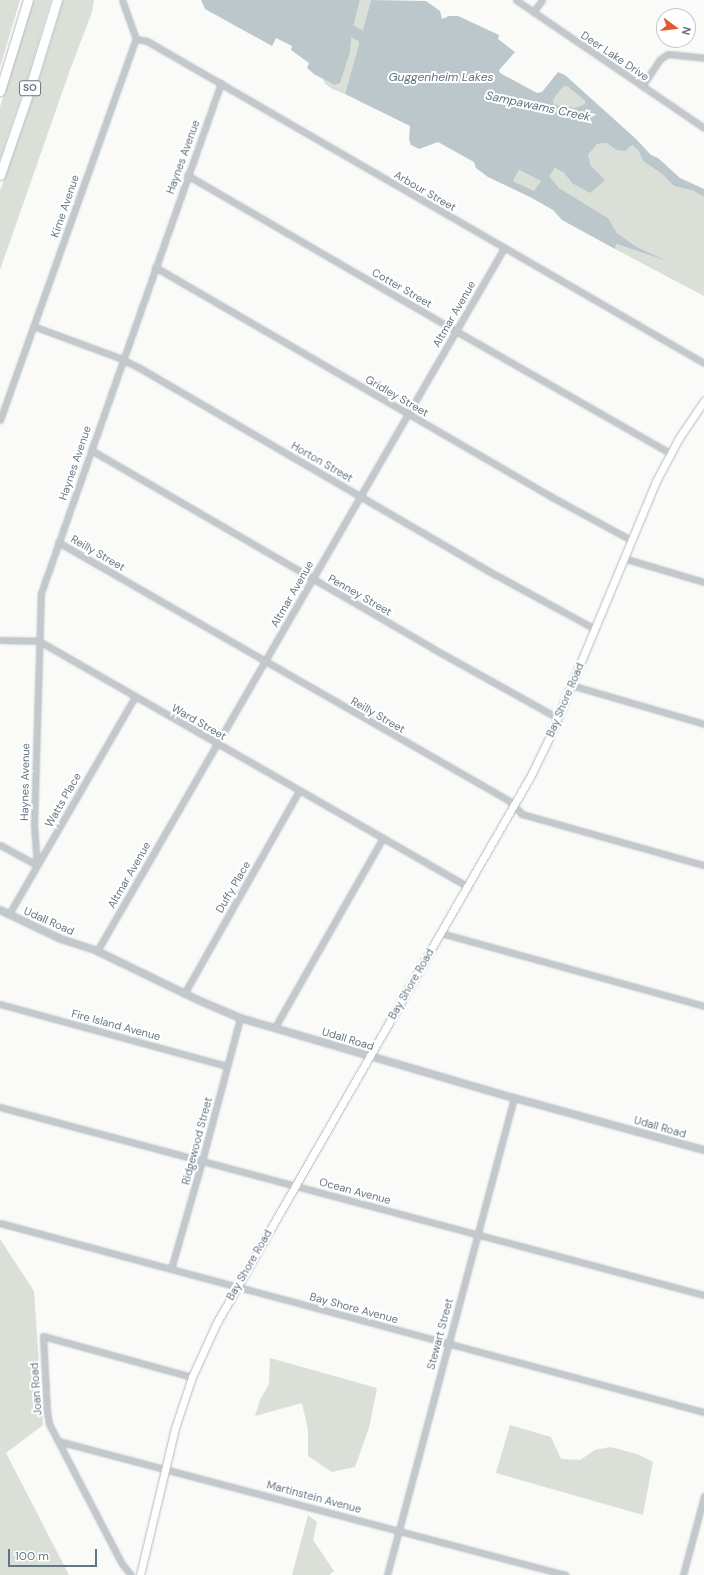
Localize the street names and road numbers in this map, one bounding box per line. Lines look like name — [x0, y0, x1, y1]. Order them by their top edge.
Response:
street label: Deer Lake Drive — [578, 28, 652, 84]
road number: SO — [19, 80, 41, 96]
street label: Haynes Avenue — [163, 118, 203, 196]
street label: Arbour Street — [392, 168, 458, 214]
street label: Kime Avenue — [48, 173, 82, 239]
street label: Cotter Street — [370, 266, 434, 310]
street label: Altmar Avenue — [430, 279, 478, 349]
street label: Gridley Street — [363, 373, 431, 419]
street label: Haynes Avenue — [56, 424, 94, 502]
street label: Horton Street — [289, 439, 355, 485]
street label: Reilly Street — [69, 532, 127, 574]
street label: Altmar Avenue — [268, 559, 316, 629]
street label: Penney Street — [326, 571, 394, 619]
street label: Bay Shore Road — [543, 661, 587, 739]
street label: Reilly Street — [349, 694, 407, 736]
street label: Ward Street — [169, 701, 229, 743]
street label: Haynes Avenue — [18, 743, 32, 821]
street label: Watts Place — [42, 771, 84, 829]
street label: Altmar Avenue — [105, 840, 153, 910]
street label: Duffy Place — [213, 859, 253, 915]
street label: Udall Road — [22, 904, 76, 938]
street label: Bay Shore Road — [385, 946, 437, 1022]
street label: Fire Island Avenue — [70, 1007, 162, 1043]
street label: Udall Road — [320, 1025, 376, 1053]
street label: Ridgewood Street — [179, 1096, 215, 1186]
street label: Udall Road — [632, 1113, 688, 1141]
street label: Ocean Avenue — [318, 1175, 392, 1207]
street label: Bay Shore Road — [223, 1227, 275, 1303]
street label: Bay Shore Avenue — [308, 1290, 400, 1326]
street label: Stewart Street — [424, 1297, 456, 1371]
street label: Joan Road — [28, 1362, 44, 1416]
street label: Martinstein Avenue — [265, 1478, 363, 1516]

